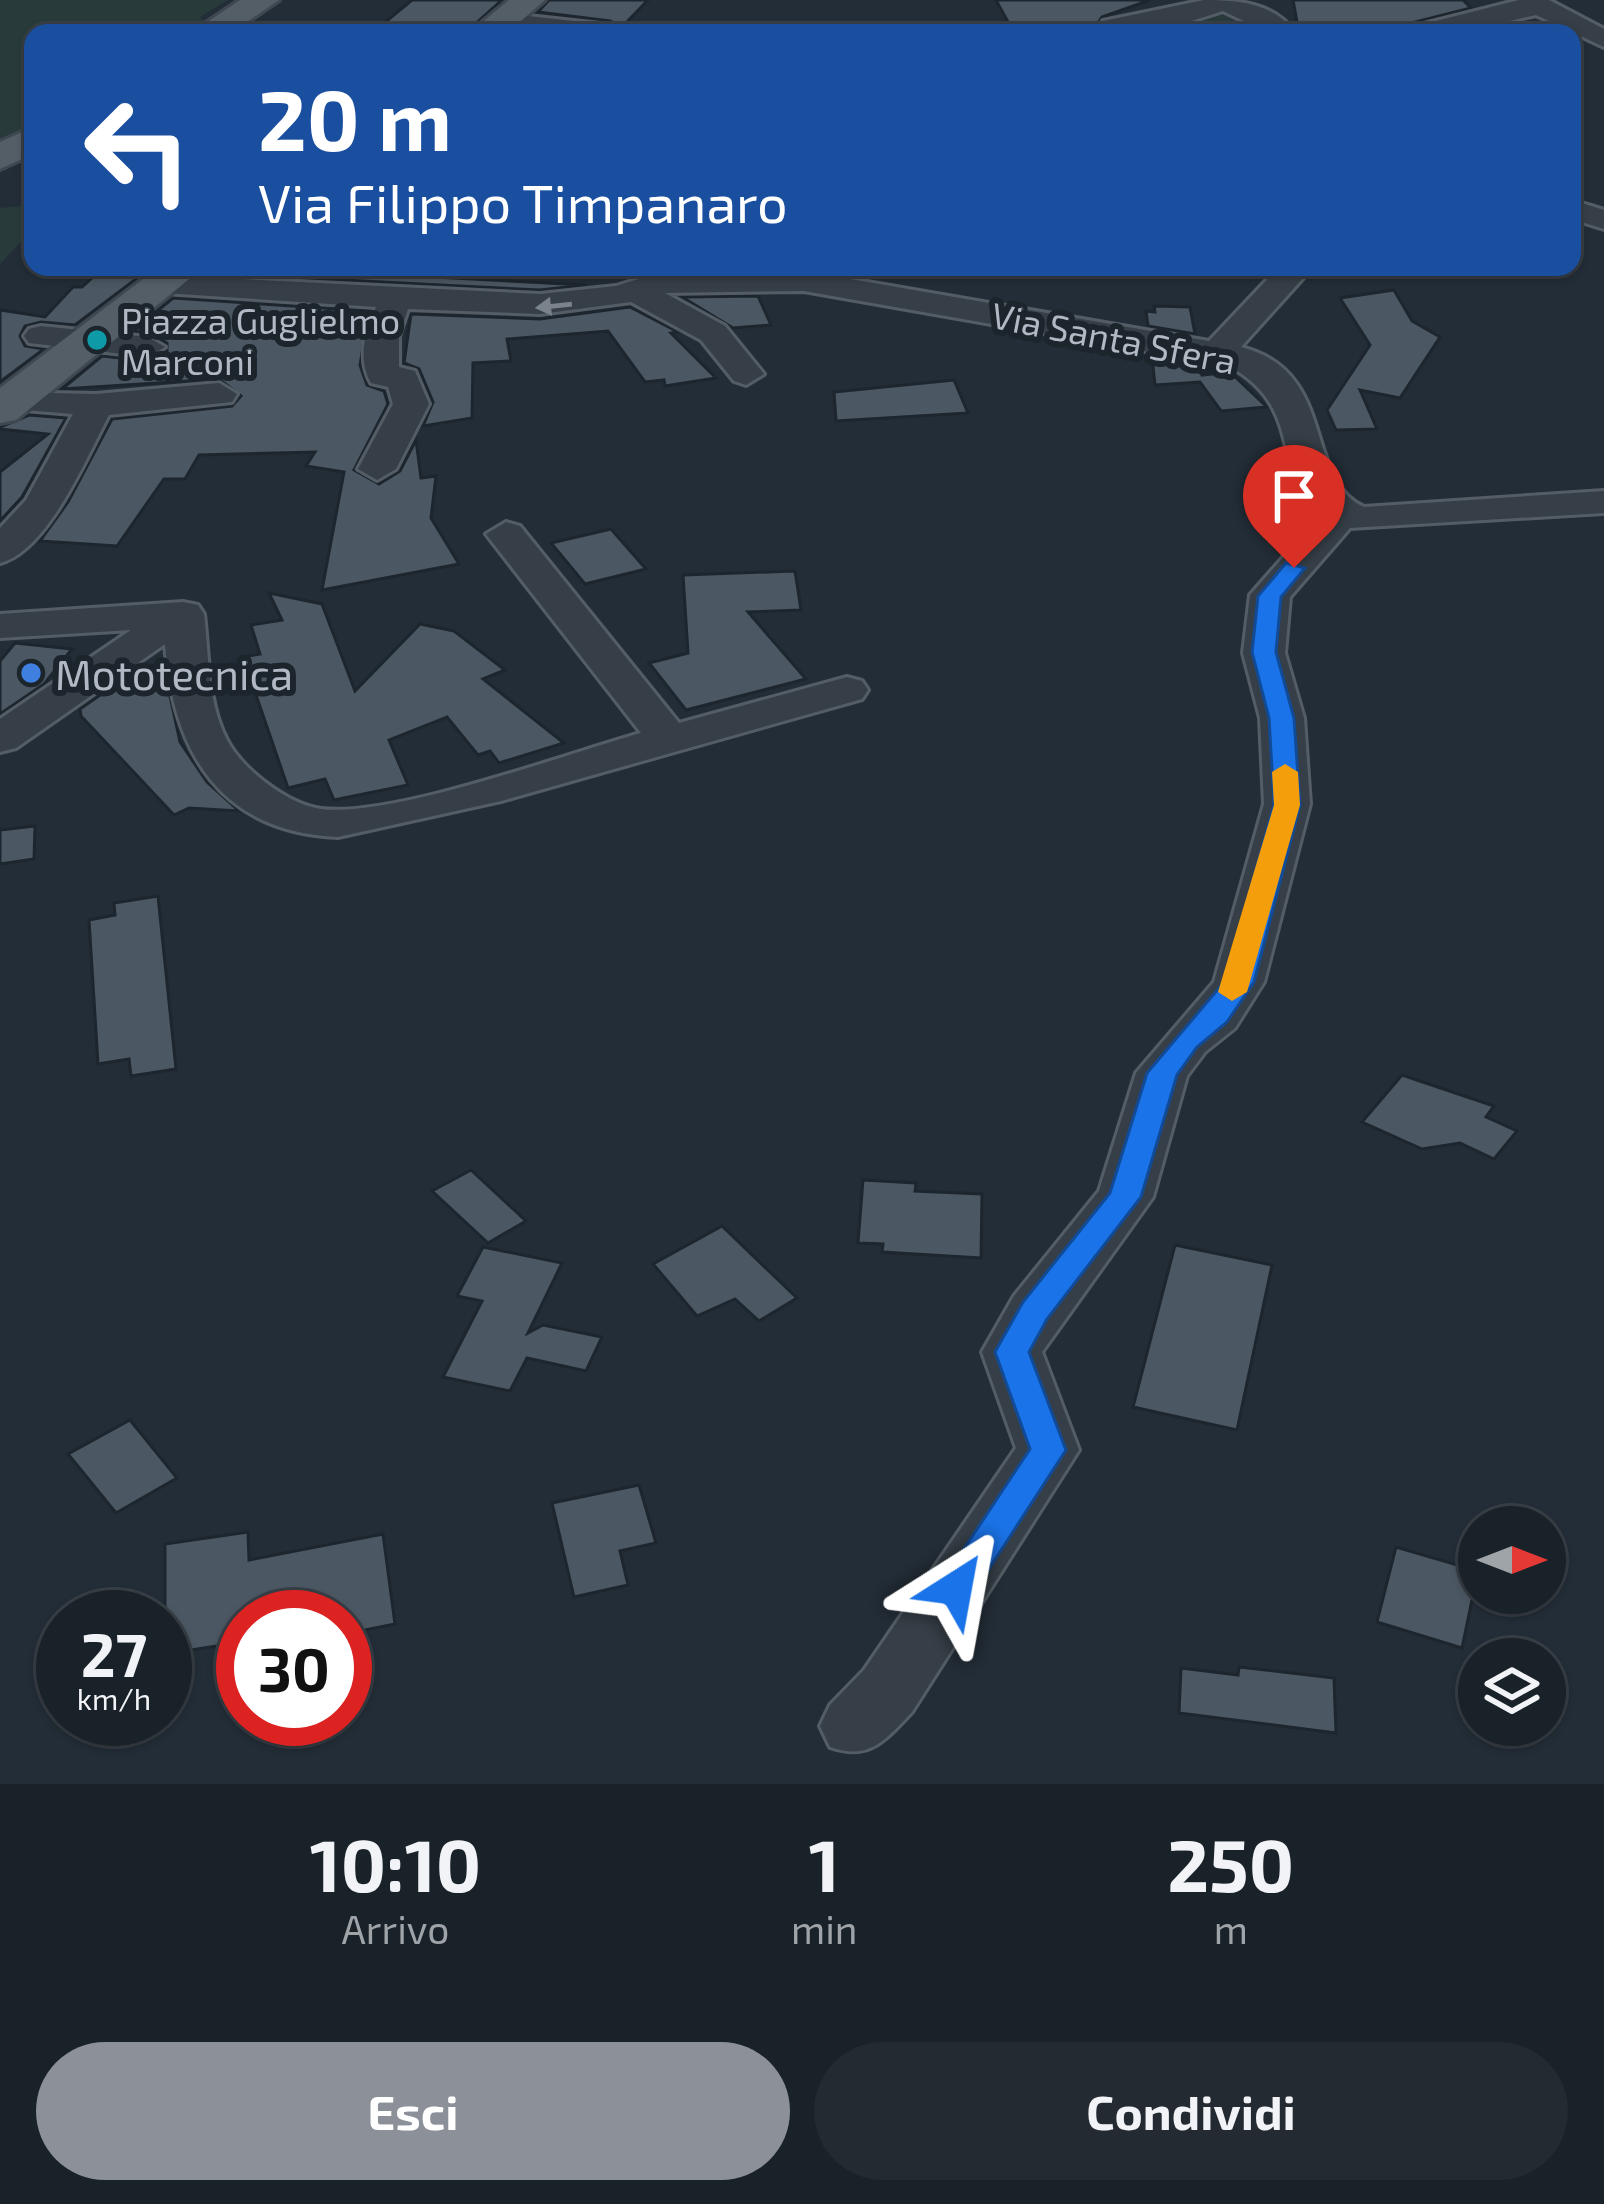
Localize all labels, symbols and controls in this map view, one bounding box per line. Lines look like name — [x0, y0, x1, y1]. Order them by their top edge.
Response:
text: 20 m — [258, 67, 452, 168]
icon: left — [60, 72, 216, 228]
text: Via Filippo Timpanaro — [258, 169, 788, 234]
street label: Via Santa Sfera — [988, 292, 1240, 382]
one-way arrow — [534, 297, 572, 316]
place label: Piazza Guglielmo Marconi — [121, 298, 400, 382]
marker: Piazza Guglielmo Marconi — [84, 327, 110, 353]
pin — [1243, 445, 1345, 568]
icon: arrive — [1261, 463, 1327, 529]
place label: Mototecnica — [55, 648, 293, 698]
marker: Mototecnica — [18, 660, 44, 686]
north arrow — [1458, 1506, 1566, 1614]
map controls — [1458, 1506, 1566, 1746]
position arrow — [893, 1525, 1019, 1651]
speed limit sign: 30 — [216, 1590, 372, 1746]
text: 27 — [81, 1617, 147, 1689]
button: layers — [1458, 1638, 1566, 1746]
text: km/h — [77, 1680, 151, 1716]
text: 10:10 — [310, 1820, 481, 1906]
text: 1 — [809, 1820, 840, 1906]
text: 250 — [1167, 1820, 1294, 1906]
text: Arrivo — [342, 1905, 449, 1952]
text: min — [791, 1905, 858, 1952]
text: m — [1214, 1905, 1248, 1952]
button: Esci — [36, 2042, 790, 2180]
button: Condividi — [814, 2042, 1568, 2180]

